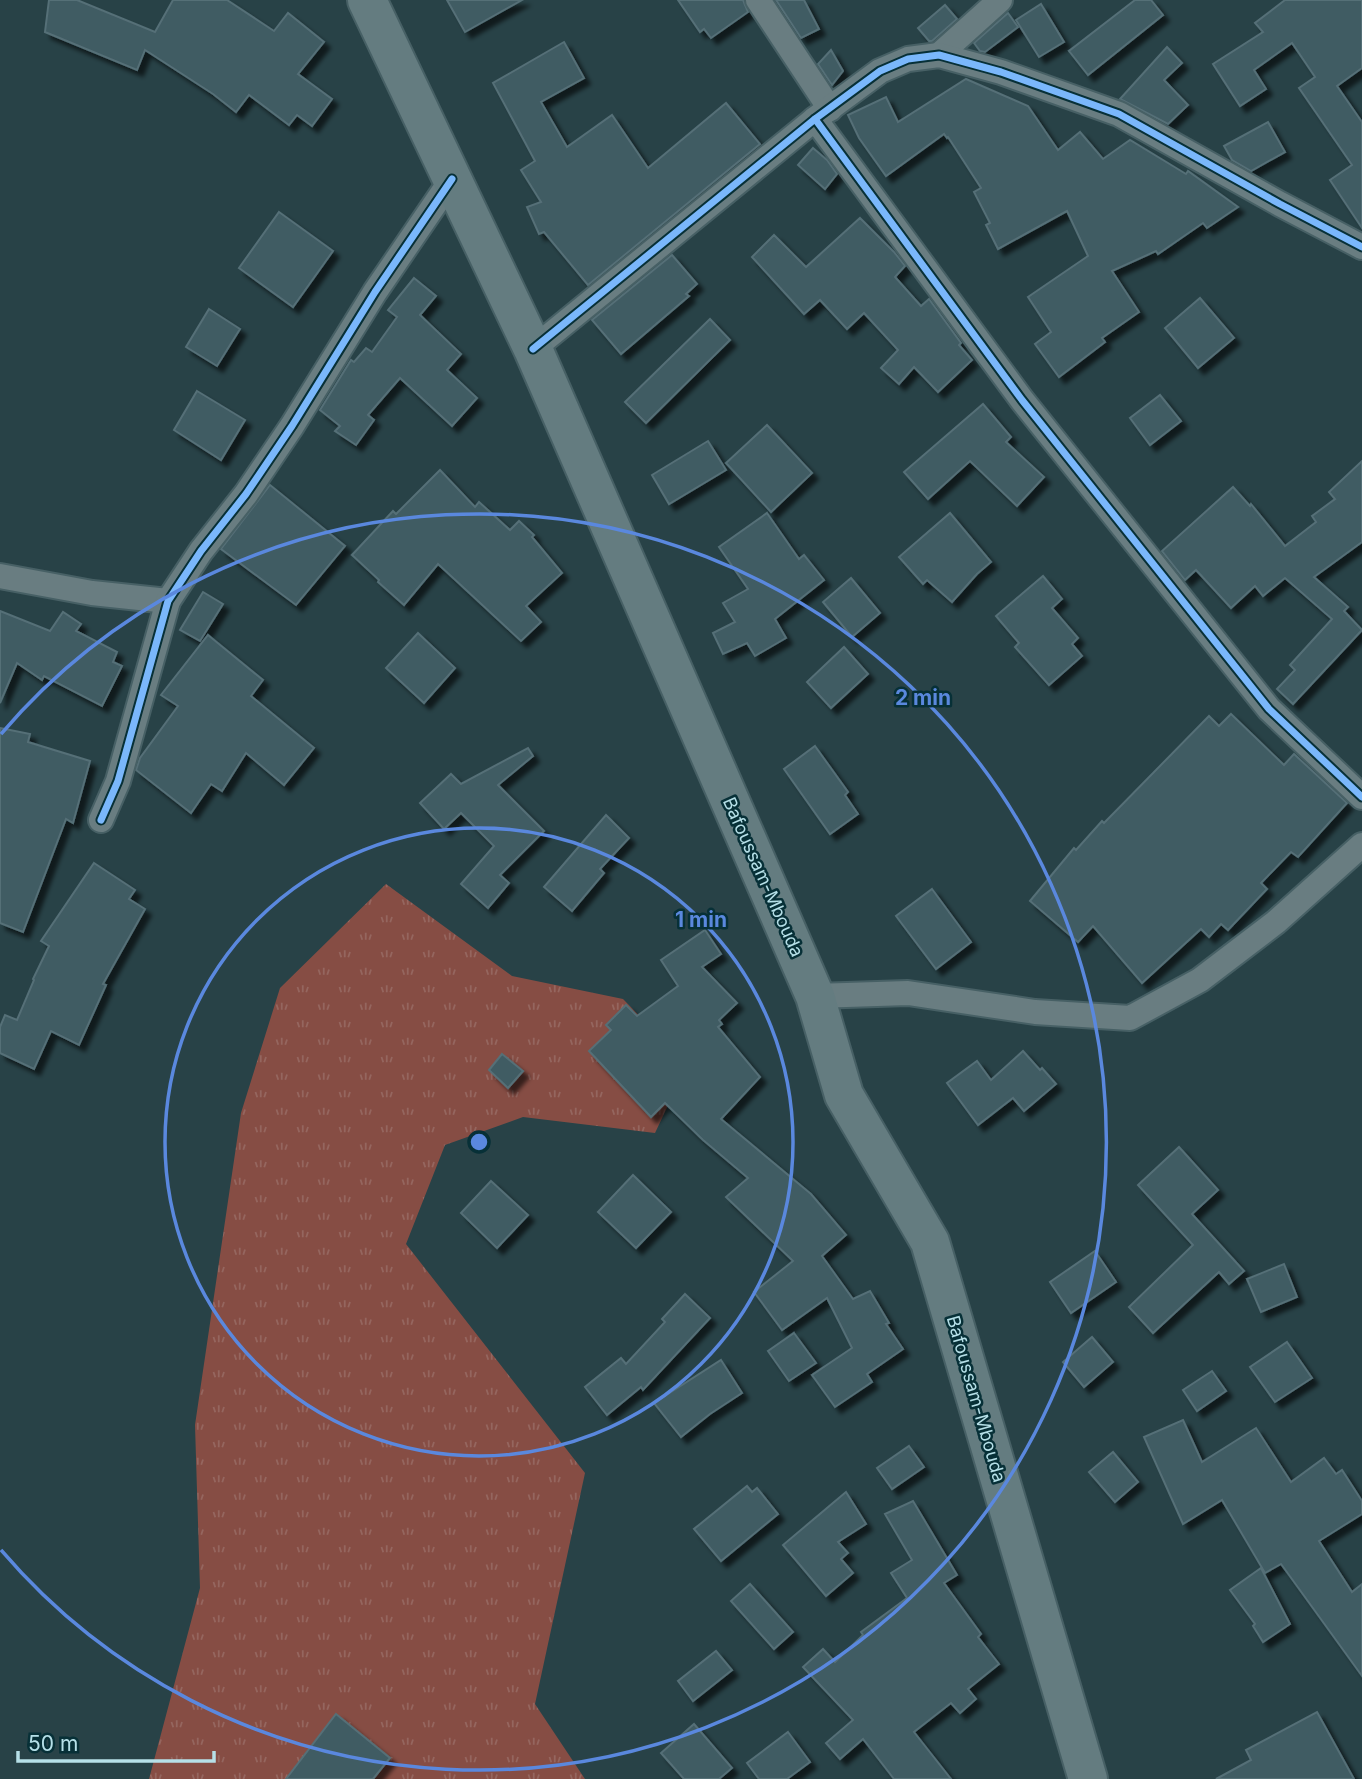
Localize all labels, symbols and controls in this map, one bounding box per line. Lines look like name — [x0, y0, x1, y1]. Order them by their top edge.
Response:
text: 2 min — [895, 685, 951, 710]
street label: Bafoussam-Mbouda — [719, 794, 808, 960]
text: 1 min — [675, 907, 727, 932]
centre of rings — [467, 1130, 491, 1154]
street label: Bafoussam-Mbouda — [943, 1313, 1010, 1485]
scale bar — [18, 1720, 214, 1764]
text: 50 m — [28, 1731, 78, 1756]

